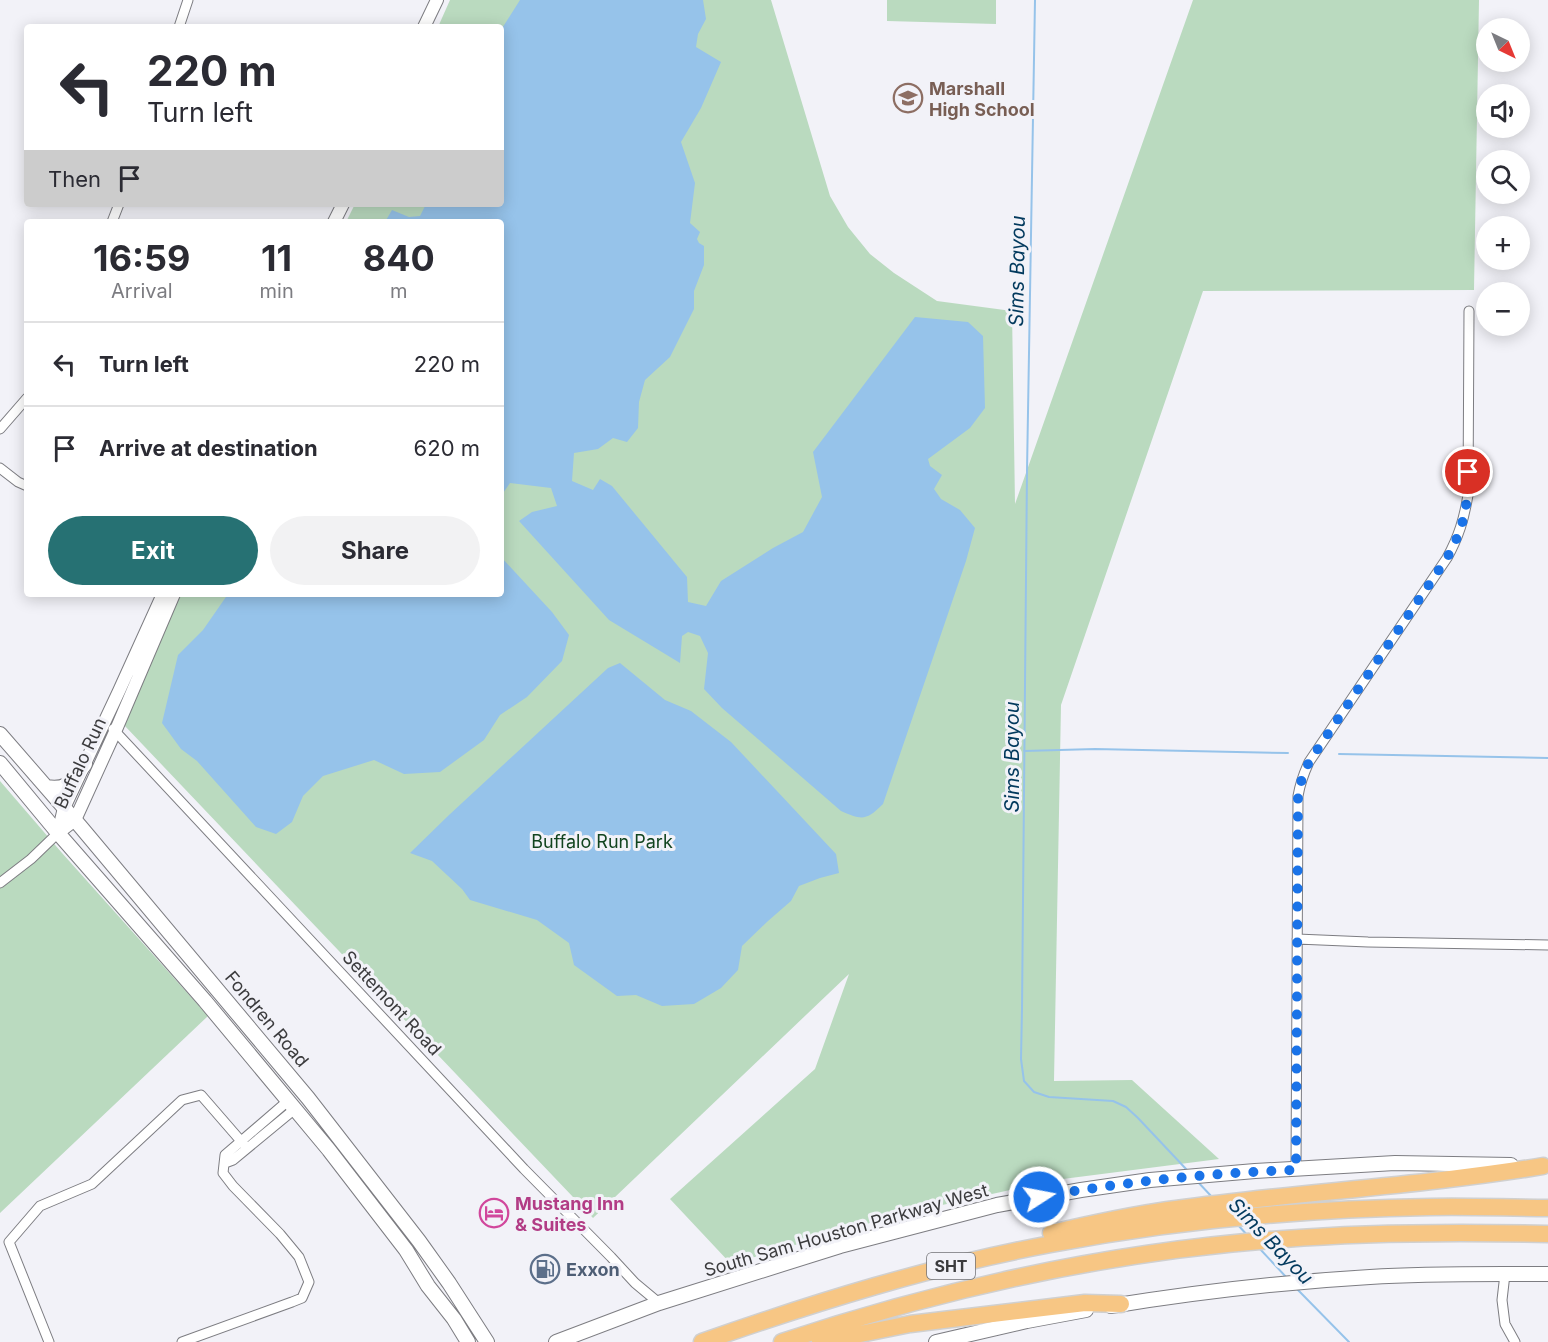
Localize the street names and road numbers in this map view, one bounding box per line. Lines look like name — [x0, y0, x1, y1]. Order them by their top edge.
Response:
street label: Buffalo Run — [50, 714, 110, 812]
street label: Settemont Road — [338, 946, 446, 1060]
street label: Fondren Road — [221, 967, 313, 1071]
street label: South Sam Houston Parkway West — [702, 1179, 991, 1281]
road number: SHT — [927, 1253, 975, 1279]

